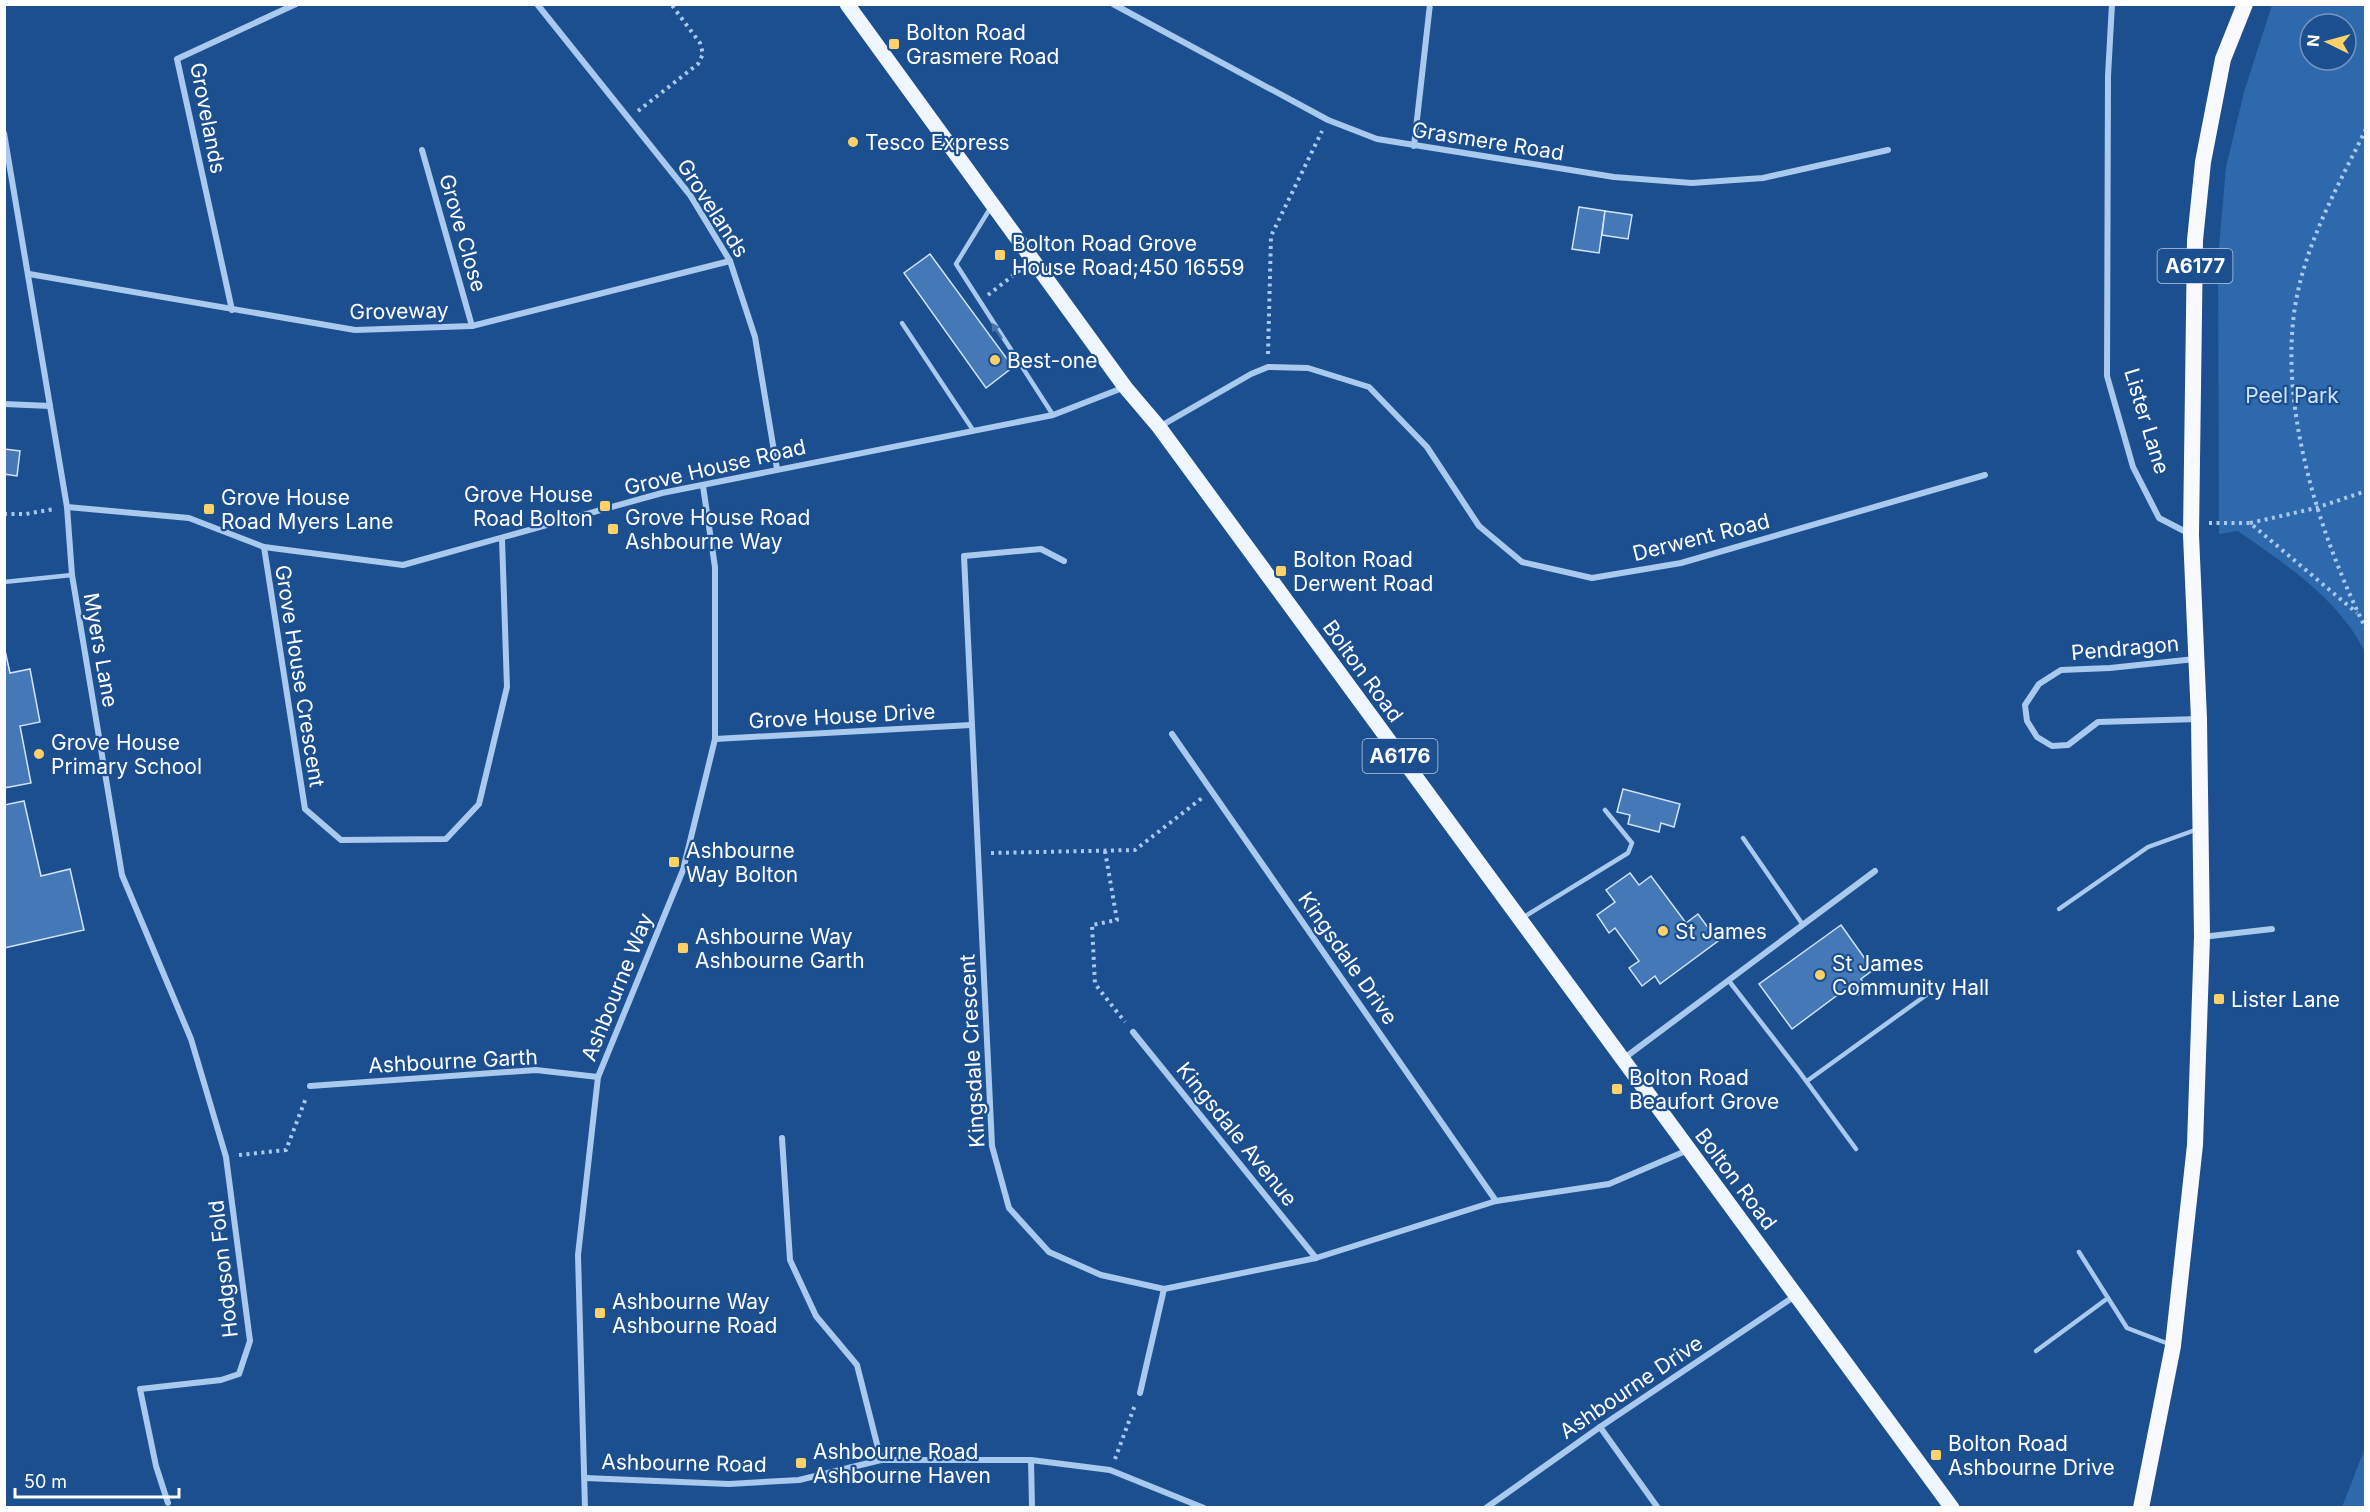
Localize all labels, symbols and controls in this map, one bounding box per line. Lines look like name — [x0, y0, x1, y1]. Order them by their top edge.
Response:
north arrow — [2298, 12, 2358, 72]
place label: Bolton Road Grasmere Road — [906, 20, 1059, 69]
text: N — [2303, 34, 2324, 48]
marker: Bolton Road Grasmere Road — [887, 37, 901, 51]
street label: Grovelands — [185, 61, 231, 175]
street label: Grasmere Road — [1410, 117, 1566, 165]
place label: Tesco Express — [865, 130, 1010, 155]
marker: Tesco Express — [846, 135, 860, 149]
street label: Grovelands — [672, 154, 754, 262]
street label: Grove Close — [434, 171, 492, 295]
place label: Bolton Road Grove House Road;450 16559 — [1012, 231, 1244, 280]
marker: Bolton Road Grove House Road;450 16559 — [993, 248, 1007, 262]
road number: A6177 — [2158, 249, 2232, 283]
street label: Groveway — [349, 298, 449, 324]
one-way arrow — [992, 323, 1003, 339]
place label: Best-one — [1007, 348, 1097, 373]
marker: Best-one — [988, 353, 1002, 367]
street label: Lister Lane — [2119, 365, 2175, 477]
park label: Peel Park — [2245, 383, 2339, 408]
street label: Grove House Road — [622, 434, 808, 500]
place label: Grove House Road Bolton — [464, 482, 593, 531]
place label: Grove House Road Myers Lane — [221, 485, 393, 534]
marker: Grove House Road Bolton — [598, 499, 612, 513]
marker: Grove House Road Myers Lane — [202, 502, 216, 516]
place label: Grove House Road Ashbourne Way — [625, 505, 810, 554]
street label: Derwent Road — [1630, 508, 1772, 566]
marker: Grove House Road Ashbourne Way — [606, 522, 620, 536]
place label: Bolton Road Derwent Road — [1293, 547, 1433, 596]
street label: Grove House Crescent — [270, 563, 330, 789]
marker: Bolton Road Derwent Road — [1274, 564, 1288, 578]
street label: Myers Lane — [79, 591, 123, 709]
street label: Bolton Road — [1318, 615, 1408, 727]
street label: Pendragon — [2070, 631, 2180, 665]
street label: Grove House Drive — [748, 699, 936, 733]
place label: Grove House Primary School — [51, 730, 202, 779]
road number: A6176 — [1362, 739, 1438, 773]
marker: Grove House Primary School — [32, 747, 46, 761]
place label: Ashbourne Way Bolton — [686, 838, 798, 887]
marker: Ashbourne Way Bolton — [667, 855, 681, 869]
street label: Kingsdale Drive — [1293, 887, 1403, 1029]
street label: Ashbourne Way — [576, 909, 658, 1065]
place label: St James — [1675, 919, 1767, 944]
place label: Ashbourne Way Ashbourne Garth — [695, 924, 865, 973]
marker: St James — [1656, 924, 1670, 938]
marker: Ashbourne Way Ashbourne Garth — [676, 941, 690, 955]
place label: St James Community Hall — [1832, 951, 1989, 1000]
street label: Kingsdale Crescent — [954, 954, 990, 1148]
marker: St James Community Hall — [1813, 968, 1827, 982]
place label: Lister Lane — [2231, 987, 2340, 1012]
marker: Lister Lane — [2212, 992, 2226, 1006]
street label: Ashbourne Garth — [368, 1044, 538, 1078]
street label: Kingsdale Avenue — [1171, 1057, 1303, 1211]
place label: Bolton Road Beaufort Grove — [1629, 1065, 1779, 1114]
marker: Bolton Road Beaufort Grove — [1610, 1082, 1624, 1096]
street label: Bolton Road — [1690, 1124, 1782, 1234]
street label: Hodgson Fold — [203, 1199, 243, 1339]
place label: Ashbourne Way Ashbourne Road — [612, 1289, 777, 1338]
marker: Ashbourne Way Ashbourne Road — [593, 1306, 607, 1320]
street label: Ashbourne Drive — [1555, 1330, 1707, 1444]
place label: Bolton Road Ashbourne Drive — [1948, 1431, 2115, 1480]
place label: Ashbourne Road Ashbourne Haven — [813, 1439, 991, 1488]
marker: Bolton Road Ashbourne Drive — [1929, 1448, 1943, 1462]
street label: Ashbourne Road — [601, 1449, 767, 1477]
marker: Ashbourne Road Ashbourne Haven — [794, 1456, 808, 1470]
scale bar — [15, 1461, 178, 1499]
text: 50 m — [24, 1471, 67, 1492]

